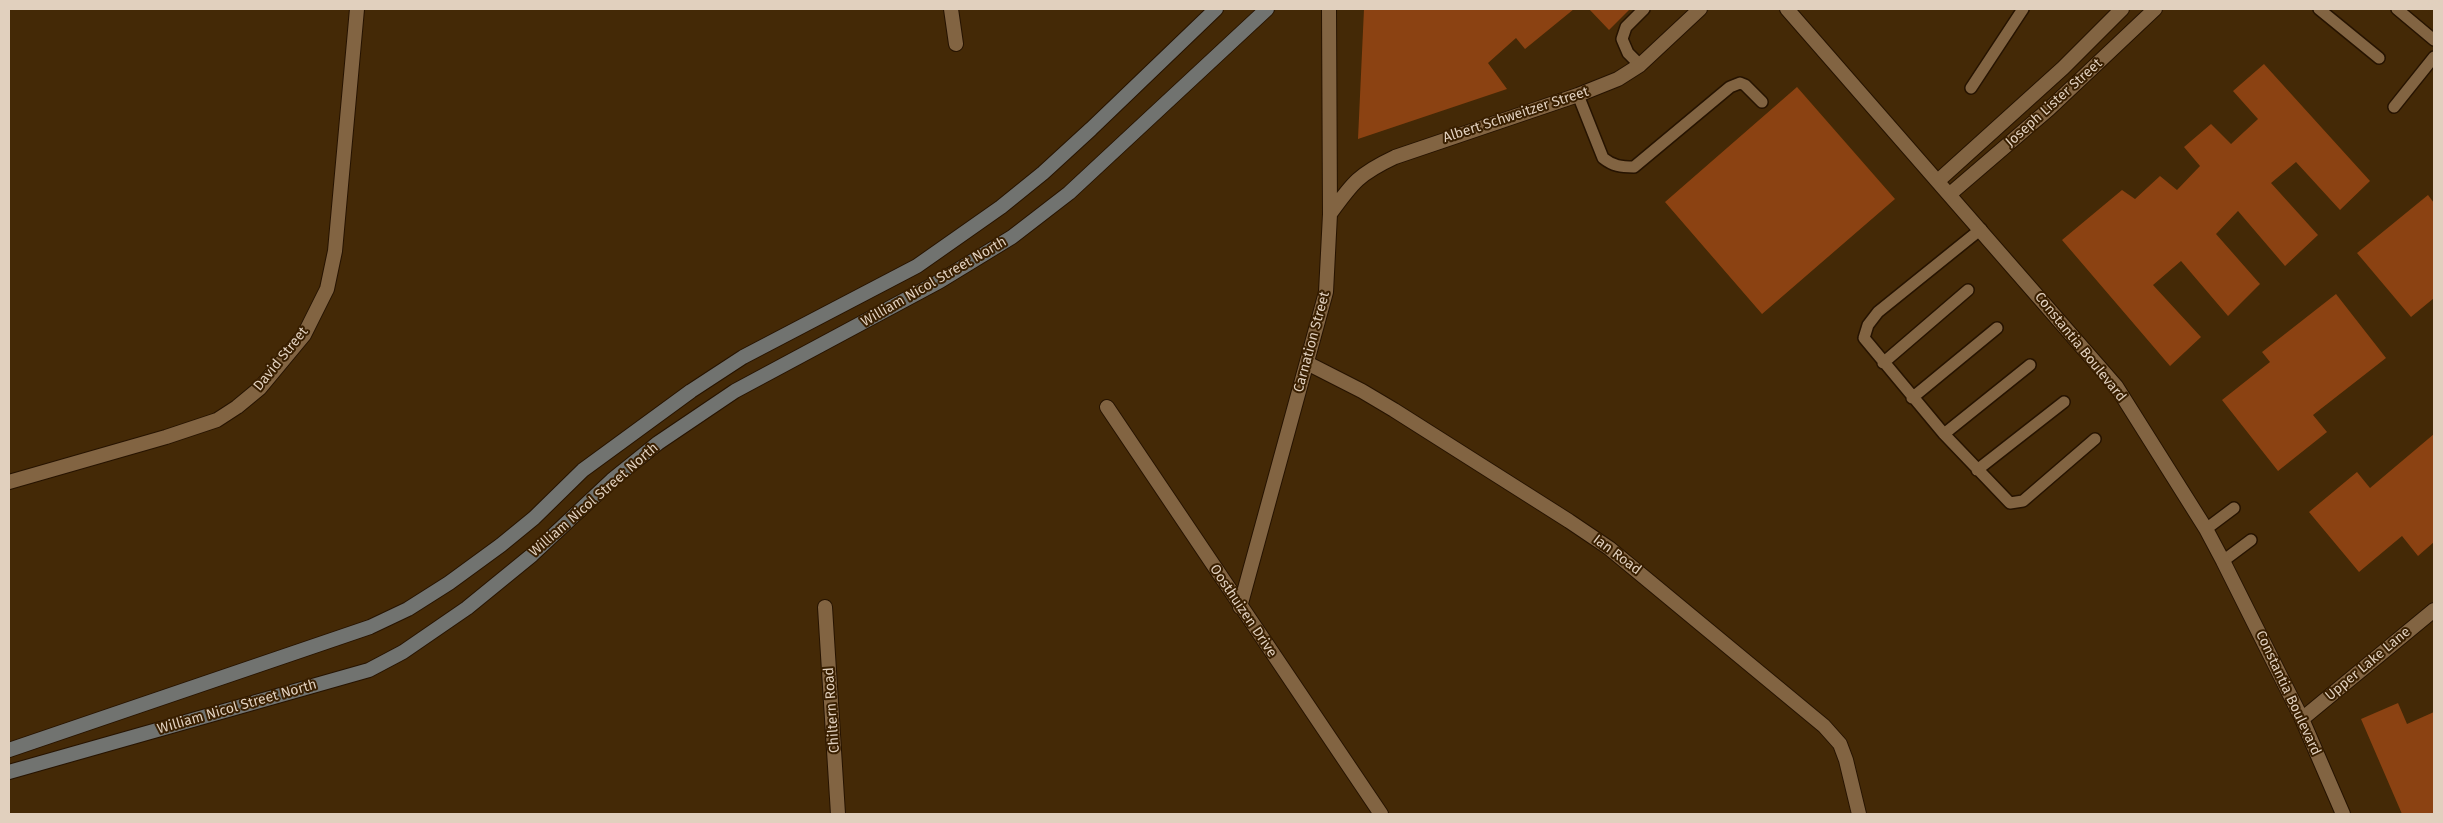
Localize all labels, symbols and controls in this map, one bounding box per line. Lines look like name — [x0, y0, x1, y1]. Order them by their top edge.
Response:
street label: Joseph Lister Street — [2002, 55, 2106, 151]
street label: Albert Schweitzer Street — [1441, 83, 1591, 147]
street label: William Nicol Street North — [858, 233, 1010, 331]
street label: Constantia Boulevard — [2031, 289, 2129, 405]
street label: Carnation Street — [1290, 290, 1334, 394]
street label: David Street — [250, 324, 312, 394]
street label: William Nicol Street North — [526, 440, 662, 560]
street label: Ian Road — [1590, 531, 1644, 579]
street label: Oosthuizen Drive — [1206, 561, 1280, 661]
street label: Upper Lake Lane — [2322, 624, 2414, 704]
street label: Constantia Boulevard — [2252, 628, 2324, 758]
street label: Chiltern Road — [821, 667, 843, 753]
street label: William Nicol Street North — [155, 676, 319, 738]

